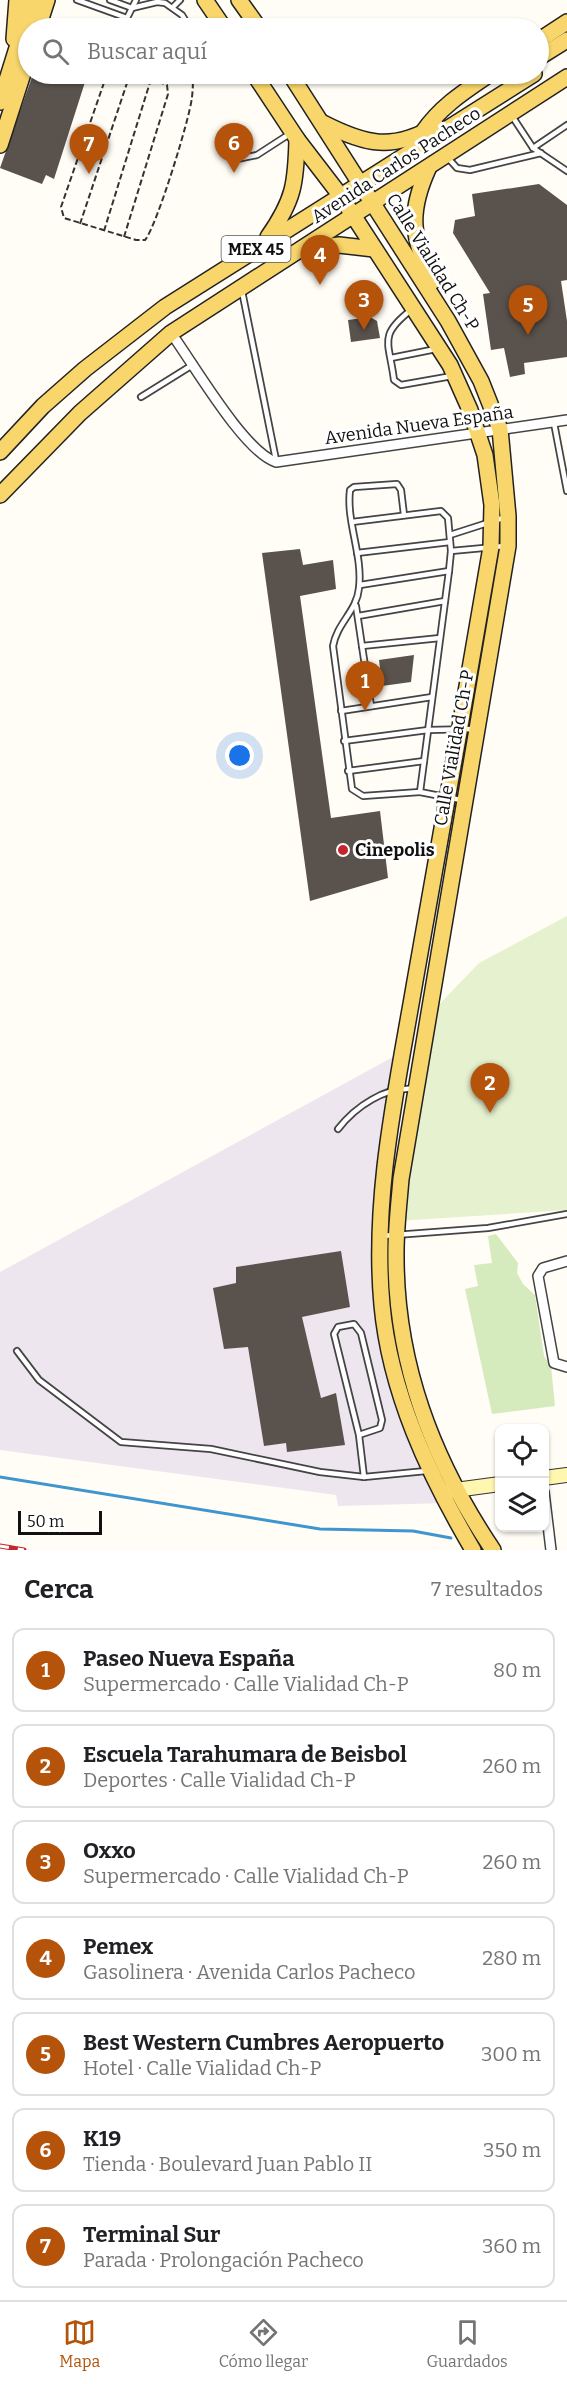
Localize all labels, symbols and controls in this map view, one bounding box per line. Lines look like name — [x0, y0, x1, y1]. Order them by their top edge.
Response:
search box — [18, 18, 549, 84]
icon: search — [39, 35, 72, 68]
text: Buscar aquí — [87, 38, 207, 65]
street label: Avenida Carlos Pacheco — [307, 102, 485, 228]
pin: 7 — [70, 124, 109, 174]
pin: 6 — [214, 124, 254, 173]
street label: Calle Vialidad Ch-P — [382, 189, 484, 335]
road number: MEX 45 — [222, 236, 290, 262]
pin: 4 — [300, 236, 340, 285]
pin: 3 — [344, 280, 384, 330]
pin: 5 — [508, 286, 548, 335]
street label: Avenida Nueva España — [323, 401, 515, 449]
pin: 1 — [346, 662, 385, 711]
street label: Calle Vialidad Ch-P — [429, 668, 479, 828]
your location — [225, 741, 254, 770]
place label: Cinepolis — [355, 839, 435, 861]
marker: Cinepolis — [336, 843, 350, 857]
pin: 2 — [470, 1064, 510, 1113]
map controls — [495, 1424, 549, 1532]
button: locate — [495, 1424, 549, 1478]
button: layers — [495, 1478, 549, 1532]
scale bar — [18, 1508, 102, 1536]
text: 50 m — [27, 1512, 64, 1531]
text: Cerca — [24, 1574, 94, 1605]
text: 7 resultados — [431, 1577, 543, 1601]
text: Paseo Nueva España — [83, 1645, 295, 1672]
text: 1 — [41, 1658, 50, 1682]
text: 80 m — [493, 1658, 541, 1682]
text: Supermercado · Calle Vialidad Ch-P — [83, 1672, 409, 1696]
text: Escuela Tarahumara de Beisbol — [83, 1741, 407, 1768]
text: 2 — [40, 1754, 51, 1778]
text: 260 m — [482, 1754, 541, 1778]
text: Deportes · Calle Vialidad Ch-P — [83, 1768, 356, 1792]
text: Oxxo — [83, 1837, 136, 1864]
text: 3 — [40, 1850, 51, 1874]
text: 260 m — [482, 1850, 541, 1874]
text: Supermercado · Calle Vialidad Ch-P — [83, 1864, 409, 1888]
text: Pemex — [83, 1933, 153, 1960]
text: 4 — [39, 1946, 52, 1970]
text: 280 m — [482, 1946, 541, 1970]
text: Gasolinera · Avenida Carlos Pacheco — [83, 1960, 415, 1984]
text: Best Western Cumbres Aeropuerto — [83, 2029, 444, 2056]
text: 5 — [40, 2042, 51, 2066]
text: 300 m — [481, 2042, 541, 2066]
text: Hotel · Calle Vialidad Ch-P — [83, 2056, 321, 2080]
text: K19 — [83, 2125, 121, 2152]
text: 6 — [40, 2138, 51, 2162]
text: 350 m — [483, 2138, 541, 2162]
text: Tienda · Boulevard Juan Pablo II — [83, 2152, 372, 2176]
text: Terminal Sur — [83, 2221, 220, 2248]
text: 7 — [40, 2234, 51, 2258]
text: 360 m — [482, 2234, 541, 2258]
text: Parada · Prolongación Pacheco — [83, 2248, 364, 2272]
tab: Mapa — [59, 2316, 100, 2371]
tab: Cómo llegar — [219, 2316, 308, 2371]
tab: Guardados — [426, 2316, 508, 2371]

